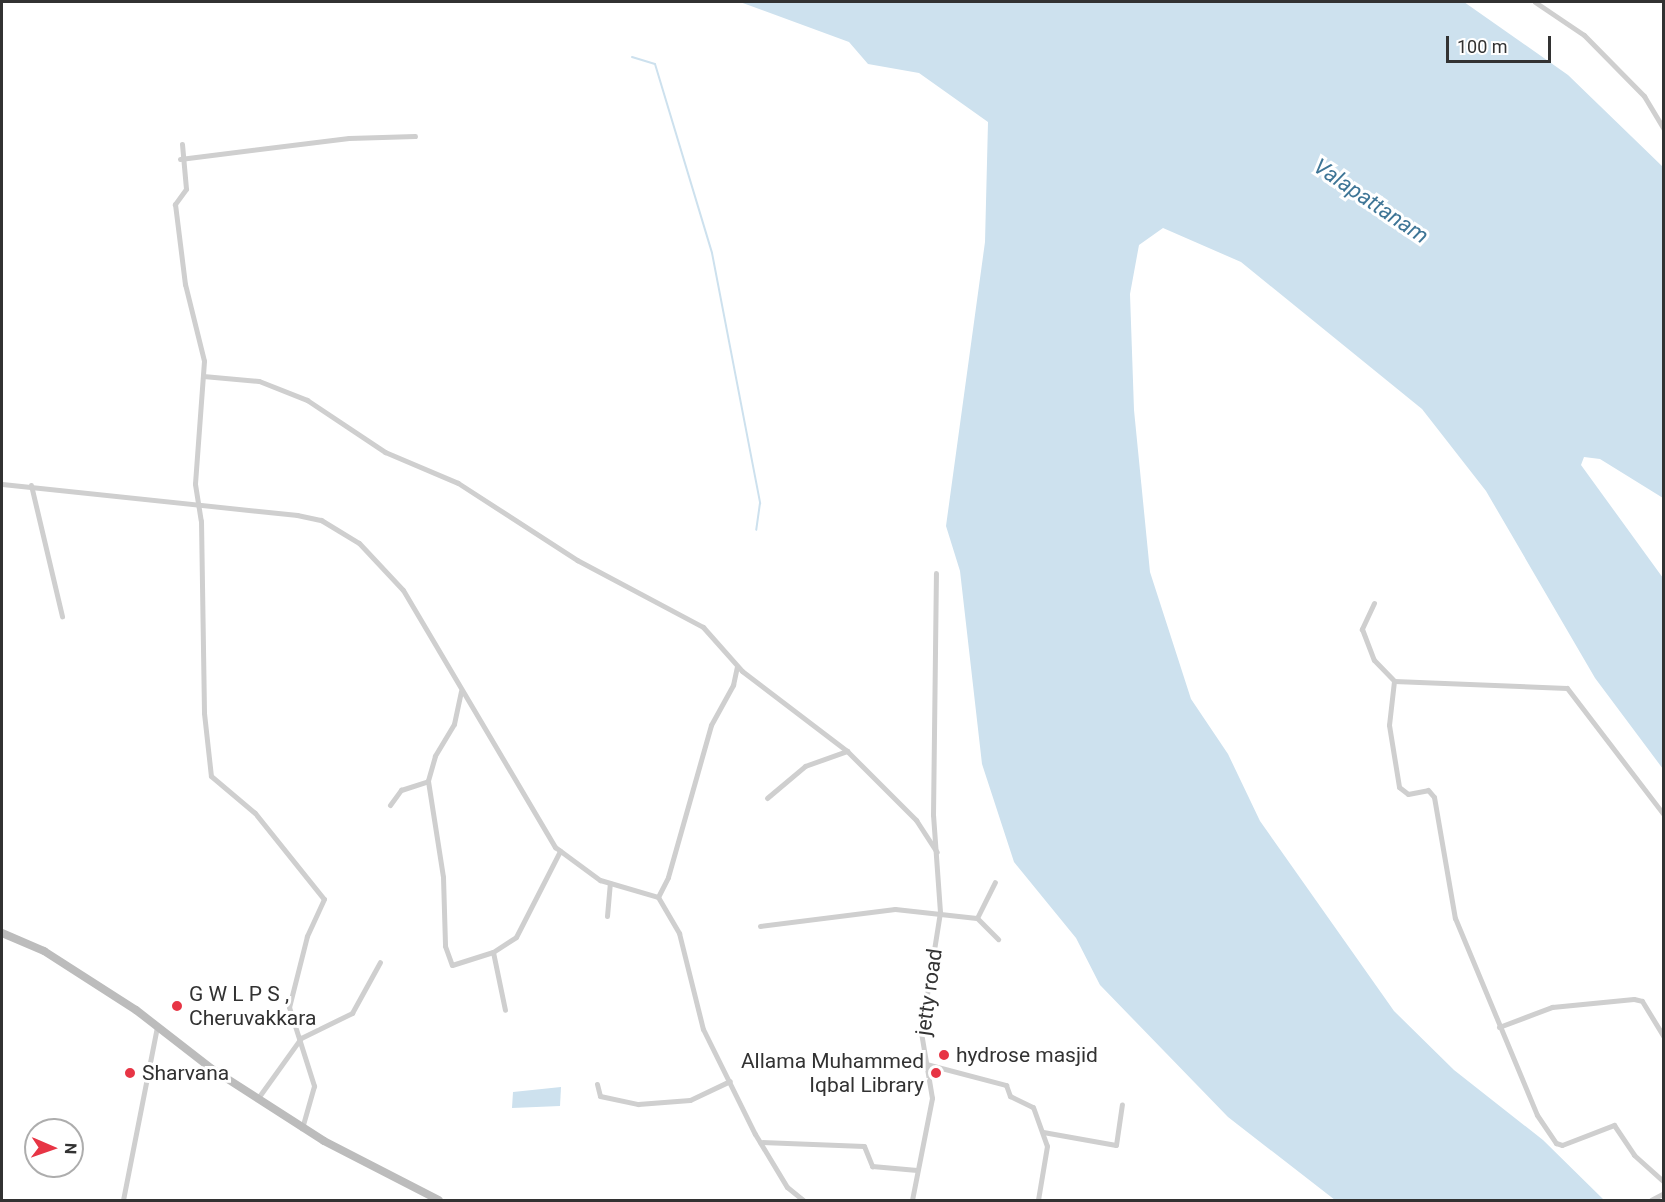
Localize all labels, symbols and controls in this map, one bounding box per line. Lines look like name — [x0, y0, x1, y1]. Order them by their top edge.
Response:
scale bar — [1449, 24, 1554, 62]
text: 100 m — [1457, 36, 1508, 57]
water label: Valapattanam — [1309, 153, 1433, 249]
street label: jetty road — [910, 947, 948, 1037]
place label: G W L P S , Cheruvakkara — [189, 981, 316, 1031]
marker: G W L P S , Cheruvakkara — [170, 999, 184, 1013]
place label: hydrose masjid — [956, 1042, 1098, 1068]
place label: Allama Muhammed Iqbal Library — [741, 1048, 924, 1098]
marker: hydrose masjid — [937, 1048, 951, 1062]
place label: Sharvana — [142, 1060, 229, 1086]
marker: Sharvana — [123, 1066, 137, 1080]
marker: Allama Muhammed Iqbal Library — [929, 1066, 943, 1080]
north arrow — [24, 1118, 84, 1178]
text: N — [61, 1143, 80, 1155]

